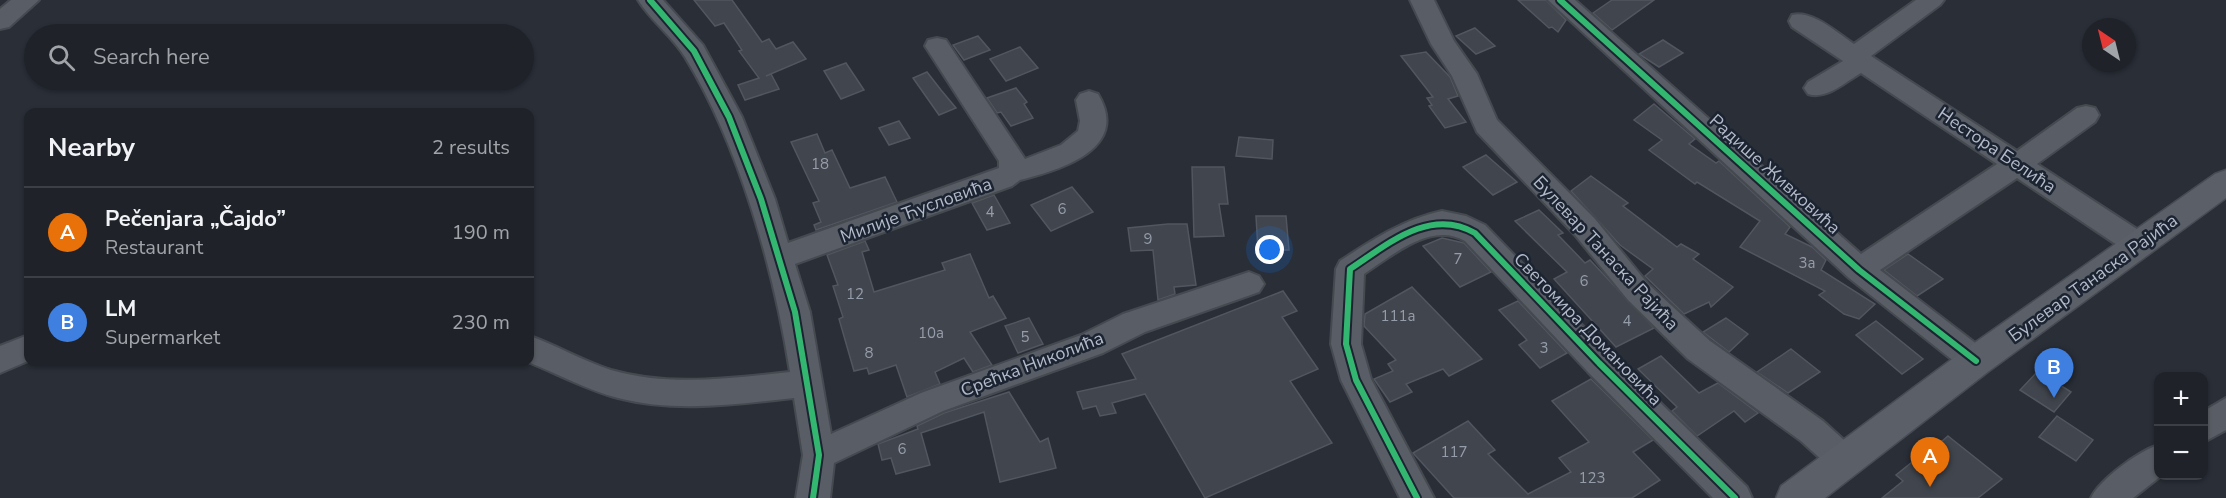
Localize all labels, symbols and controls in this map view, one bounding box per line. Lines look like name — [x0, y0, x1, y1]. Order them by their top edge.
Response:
north arrow — [2082, 18, 2136, 72]
search box — [24, 24, 534, 90]
icon: search — [45, 41, 78, 74]
text: Search here — [93, 42, 210, 72]
street label: Нестора Белића — [1933, 102, 2061, 198]
street label: Радише Живковића — [1704, 109, 1846, 239]
text: Nearby — [48, 130, 135, 165]
text: 2 results — [432, 134, 510, 161]
house number: 18 — [811, 154, 829, 174]
street label: Булевар Танаска Рајића — [1528, 170, 1684, 336]
street label: Милије Ћусловића — [837, 171, 995, 249]
house number: 6 — [1057, 199, 1067, 219]
house number: 4 — [985, 202, 995, 222]
text: Pečenjara „Čajdo” — [105, 204, 286, 234]
street label: Булевар Танаска Рајића — [2004, 209, 2182, 347]
text: A — [60, 219, 75, 246]
text: 190 m — [452, 219, 510, 246]
house number: 9 — [1143, 229, 1153, 249]
text: Restaurant — [105, 234, 203, 261]
your location — [1255, 235, 1284, 264]
street label: Светомира Домановића — [1508, 247, 1668, 411]
house number: 7 — [1453, 249, 1463, 269]
house number: 3a — [1799, 253, 1815, 273]
house number: 6 — [1579, 271, 1589, 291]
house number: 12 — [846, 284, 864, 304]
text: LM — [105, 294, 136, 324]
house number: 111a — [1381, 306, 1415, 326]
text: B — [61, 309, 74, 336]
text: 230 m — [452, 309, 510, 336]
house number: 4 — [1622, 311, 1632, 331]
house number: 10a — [918, 323, 944, 343]
text: Supermarket — [105, 324, 220, 351]
street label: Срећка Николића — [957, 326, 1107, 402]
house number: 5 — [1020, 327, 1030, 347]
house number: 3 — [1539, 338, 1549, 358]
house number: 8 — [864, 343, 874, 363]
pin: B — [2034, 348, 2074, 398]
map controls — [2154, 372, 2208, 480]
button: + — [2154, 372, 2208, 426]
button: − — [2154, 426, 2208, 480]
pin: A — [1910, 438, 1950, 487]
house number: 6 — [897, 439, 907, 459]
house number: 117 — [1440, 442, 1468, 462]
house number: 123 — [1578, 468, 1606, 488]

